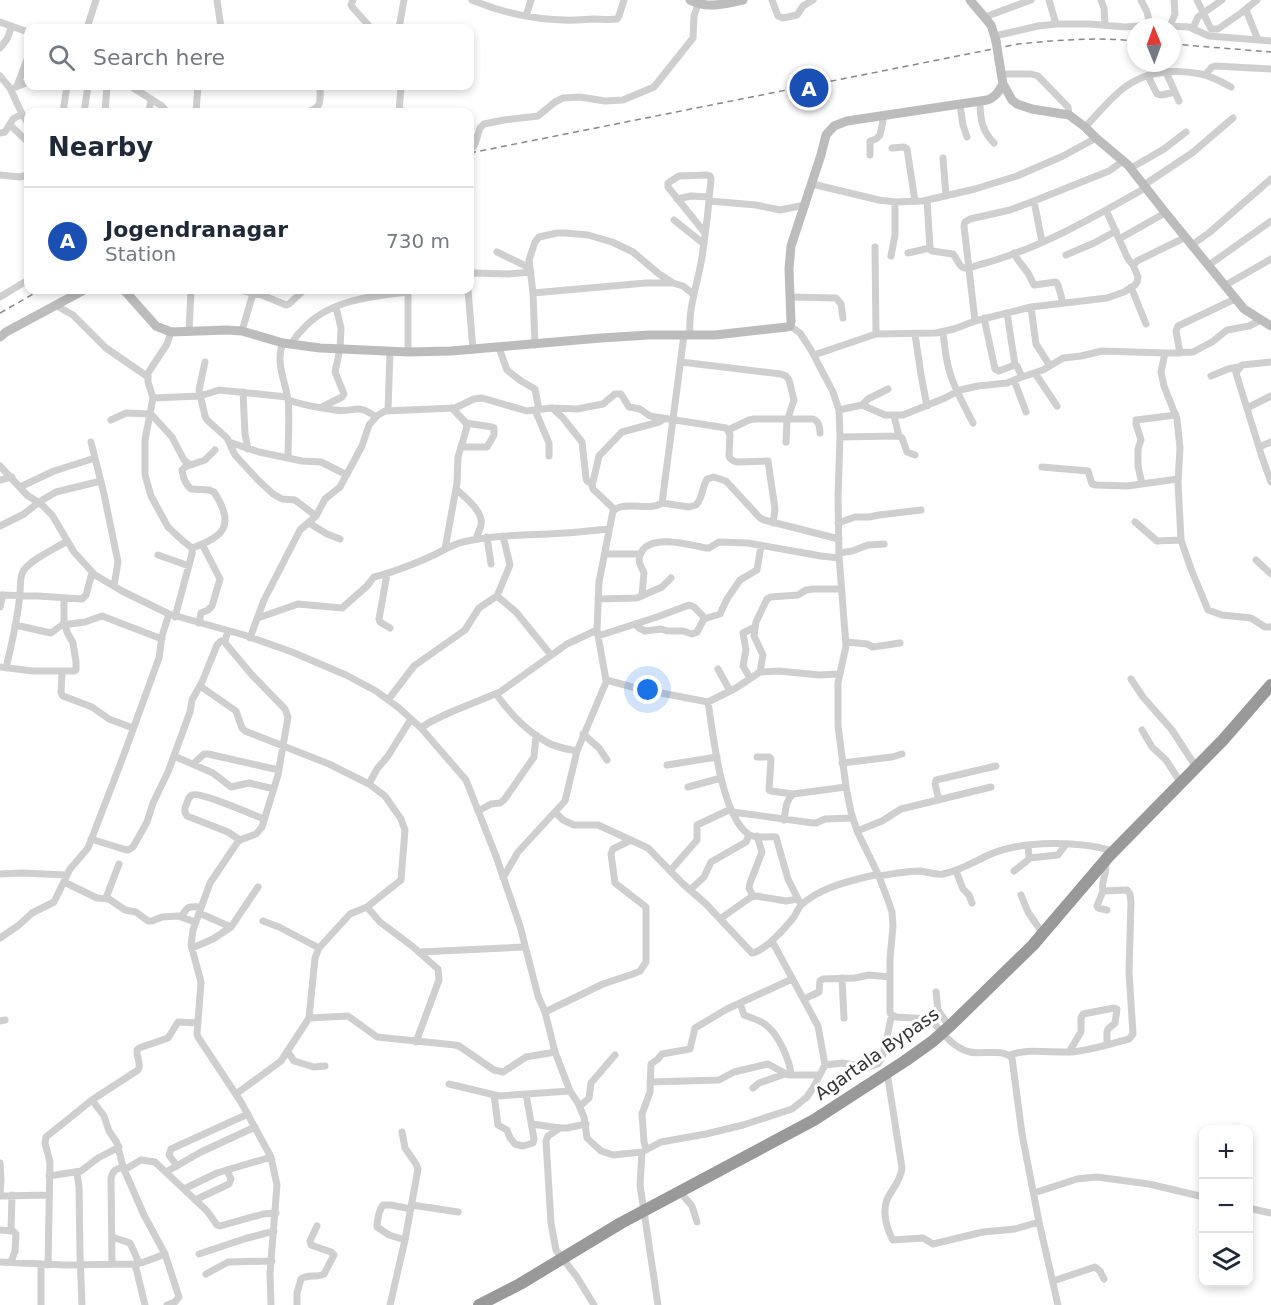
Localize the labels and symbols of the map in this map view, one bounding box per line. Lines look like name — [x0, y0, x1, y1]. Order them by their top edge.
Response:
north arrow — [1127, 18, 1181, 72]
pin: A — [790, 66, 828, 110]
your location — [633, 675, 662, 704]
street label: Agartala Bypass — [811, 1003, 943, 1104]

